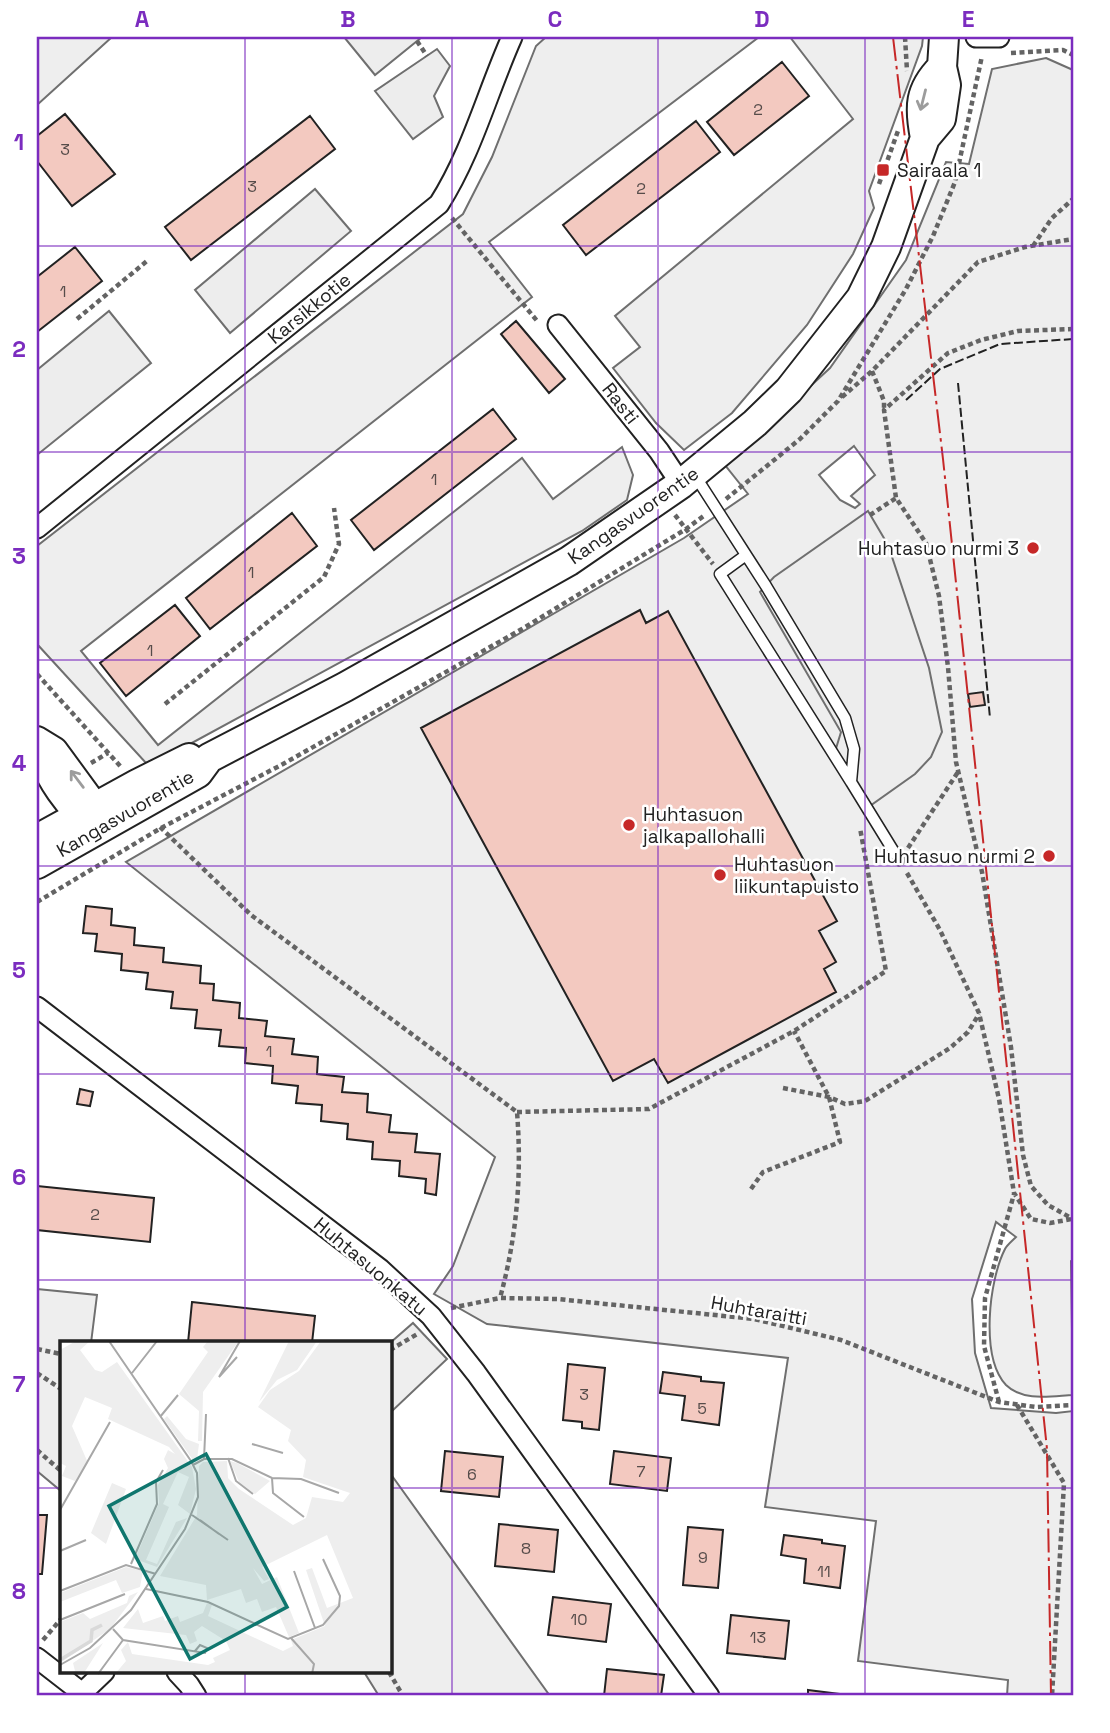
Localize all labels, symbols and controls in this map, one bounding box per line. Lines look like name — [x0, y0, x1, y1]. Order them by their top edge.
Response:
text: A — [135, 4, 150, 34]
text: B — [340, 4, 356, 34]
text: C — [548, 4, 562, 34]
text: D — [754, 4, 770, 34]
text: E — [962, 4, 974, 34]
one-way arrow — [916, 88, 929, 111]
house number: 2 — [753, 99, 763, 120]
text: 1 — [14, 127, 24, 157]
house number: 3 — [60, 139, 70, 160]
place label: Sairaala 1 — [897, 158, 981, 183]
marker: Sairaala 1 — [875, 162, 891, 178]
house number: 3 — [247, 176, 257, 197]
house number: 2 — [636, 178, 646, 199]
street label: Karsikkotie — [263, 267, 356, 350]
house number: 1 — [60, 281, 66, 302]
text: 2 — [12, 334, 26, 364]
street label: Rasti — [597, 377, 645, 429]
street label: Kangasvuorentie — [563, 461, 704, 570]
house number: 1 — [431, 469, 437, 490]
place label: Huhtasuo nurmi 3 — [858, 536, 1019, 561]
marker: Huhtasuo nurmi 3 — [1025, 540, 1041, 556]
text: 3 — [12, 541, 26, 571]
house number: 1 — [248, 562, 254, 583]
house number: 1 — [147, 640, 153, 661]
text: 4 — [12, 748, 27, 778]
street label: Kangasvuorentie — [52, 764, 198, 863]
one-way arrow — [69, 770, 84, 789]
place label: Huhtasuon jalkapallohalli — [642, 802, 765, 849]
marker: Huhtasuon jalkapallohalli — [621, 817, 637, 833]
place label: Huhtasuo nurmi 2 — [874, 844, 1035, 869]
marker: Huhtasuo nurmi 2 — [1041, 848, 1057, 864]
place label: Huhtasuon liikuntapuisto — [734, 852, 859, 899]
marker: Huhtasuon liikuntapuisto — [712, 867, 728, 883]
text: 5 — [12, 955, 26, 985]
house number: 1 — [266, 1041, 272, 1062]
text: 6 — [12, 1162, 26, 1192]
house number: 2 — [90, 1204, 100, 1225]
street label: Huhtasuonkatu — [309, 1212, 433, 1321]
street label: Huhtaraitti — [709, 1290, 809, 1331]
inset map — [60, 1341, 392, 1674]
text: 7 — [13, 1369, 26, 1399]
house number: 3 — [579, 1384, 589, 1405]
house number: 5 — [697, 1398, 707, 1419]
house number: 7 — [636, 1461, 646, 1482]
house number: 6 — [467, 1464, 477, 1485]
house number: 8 — [521, 1538, 531, 1559]
house number: 9 — [698, 1547, 708, 1568]
house number: 11 — [817, 1561, 831, 1582]
text: 8 — [12, 1576, 26, 1606]
house number: 10 — [571, 1609, 587, 1630]
house number: 13 — [750, 1627, 766, 1648]

